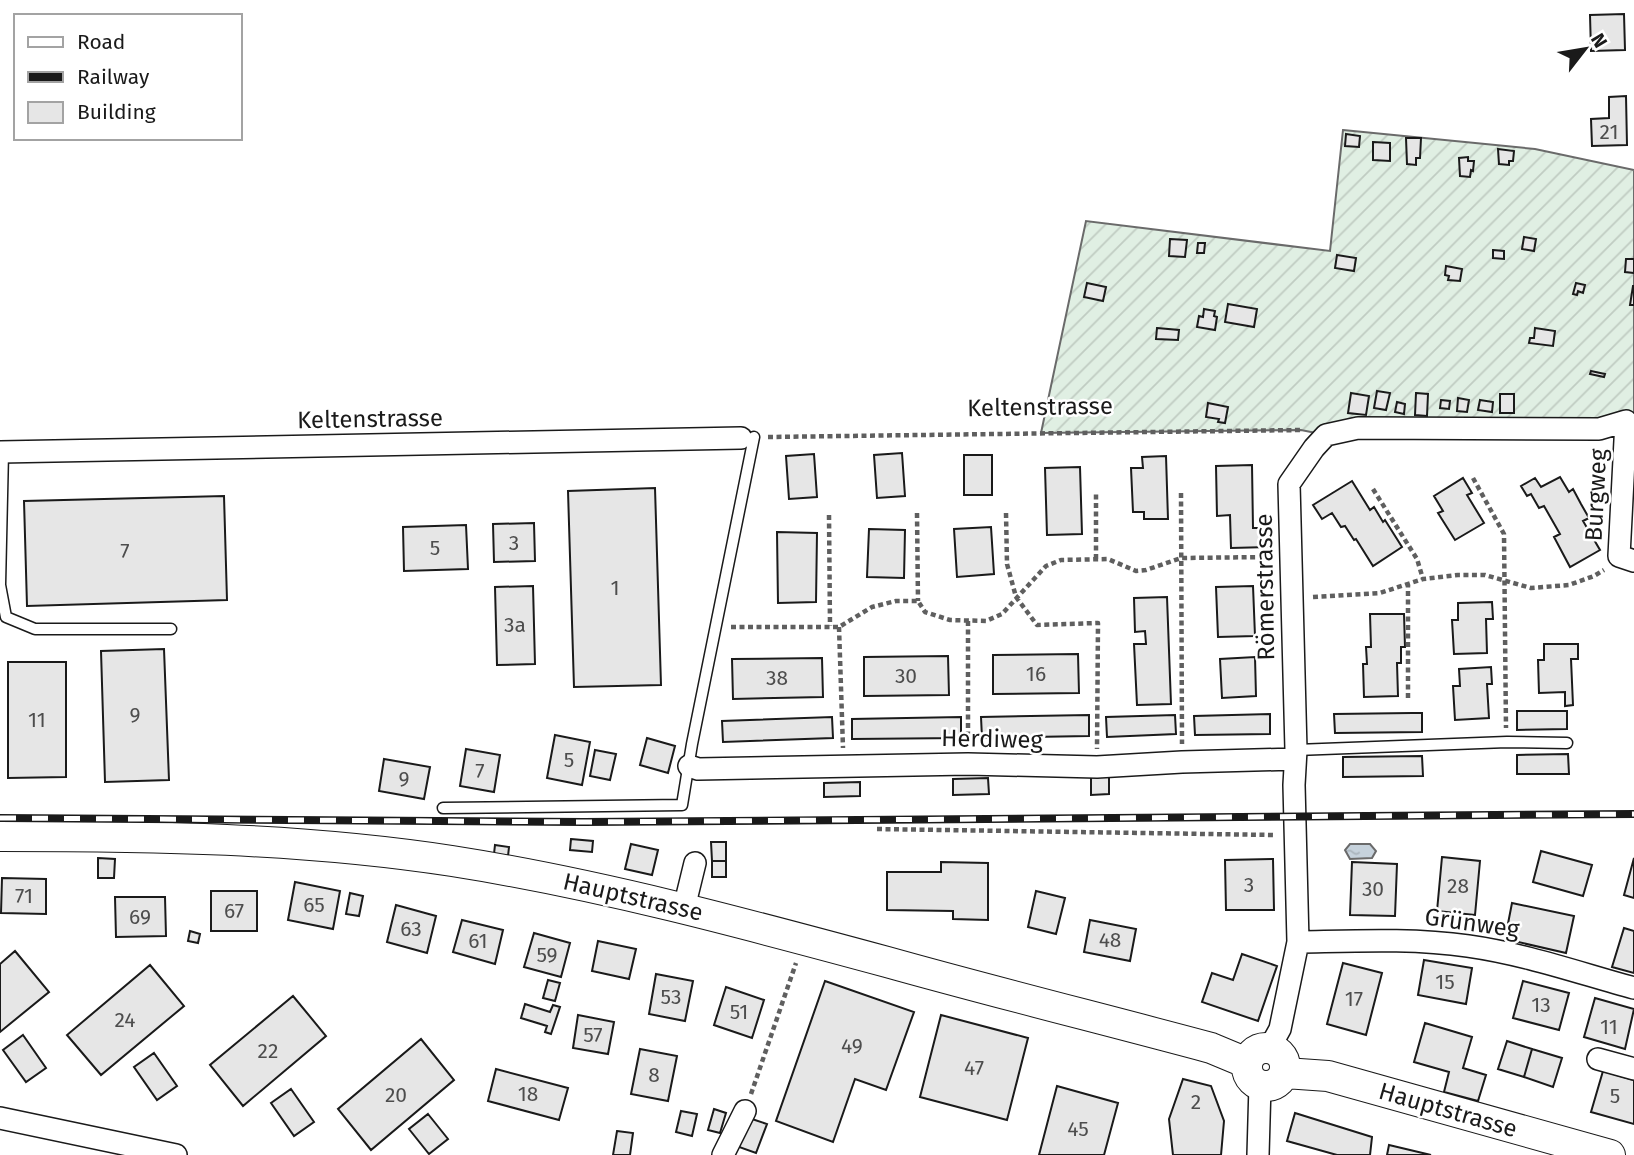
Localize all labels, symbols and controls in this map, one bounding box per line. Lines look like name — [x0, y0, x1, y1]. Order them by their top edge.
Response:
legend — [14, 14, 242, 140]
north arrow — [1550, 14, 1620, 84]
text: Road — [77, 29, 125, 55]
text: N — [1586, 29, 1612, 52]
text: Railway — [77, 64, 150, 90]
text: Building — [77, 99, 156, 125]
house number: 21 — [1600, 119, 1618, 145]
street label: Keltenstrasse — [967, 392, 1113, 422]
street label: Keltenstrasse — [297, 404, 443, 434]
street label: Burgweg — [1580, 447, 1612, 542]
street label: Römerstrasse — [1250, 513, 1280, 661]
house number: 3 — [509, 530, 519, 556]
house number: 5 — [430, 535, 440, 561]
house number: 7 — [120, 538, 130, 564]
house number: 1 — [610, 575, 620, 601]
house number: 3a — [504, 612, 526, 638]
house number: 16 — [1026, 661, 1046, 687]
house number: 30 — [895, 663, 917, 689]
house number: 38 — [766, 665, 788, 691]
house number: 9 — [129, 702, 141, 728]
house number: 11 — [28, 707, 46, 733]
street label: Herdiweg — [941, 724, 1044, 754]
house number: 5 — [564, 747, 574, 773]
house number: 7 — [475, 758, 485, 784]
house number: 9 — [398, 766, 410, 792]
street label: Hauptstrasse — [560, 867, 706, 927]
house number: 3 — [1244, 872, 1254, 898]
house number: 28 — [1447, 873, 1469, 899]
house number: 30 — [1362, 876, 1384, 902]
house number: 71 — [15, 883, 33, 909]
house number: 65 — [303, 892, 325, 918]
house number: 67 — [224, 898, 244, 924]
street label: Grünweg — [1423, 903, 1522, 944]
house number: 69 — [129, 904, 151, 930]
house number: 63 — [400, 916, 422, 942]
house number: 48 — [1099, 927, 1121, 953]
house number: 61 — [468, 928, 488, 954]
house number: 59 — [536, 942, 558, 968]
house number: 15 — [1435, 969, 1455, 995]
house number: 53 — [661, 984, 681, 1010]
house number: 17 — [1345, 986, 1363, 1012]
house number: 13 — [1531, 992, 1551, 1018]
house number: 51 — [730, 999, 748, 1025]
house number: 24 — [115, 1007, 136, 1033]
house number: 11 — [1600, 1014, 1618, 1040]
house number: 57 — [583, 1022, 603, 1048]
house number: 49 — [841, 1033, 863, 1059]
house number: 22 — [258, 1038, 278, 1064]
house number: 47 — [964, 1055, 984, 1081]
house number: 8 — [648, 1062, 660, 1088]
street label: Hauptstrasse — [1376, 1077, 1520, 1143]
house number: 18 — [518, 1081, 538, 1107]
house number: 20 — [385, 1082, 407, 1108]
house number: 5 — [1610, 1083, 1620, 1109]
house number: 2 — [1191, 1089, 1201, 1115]
house number: 45 — [1067, 1116, 1089, 1142]

